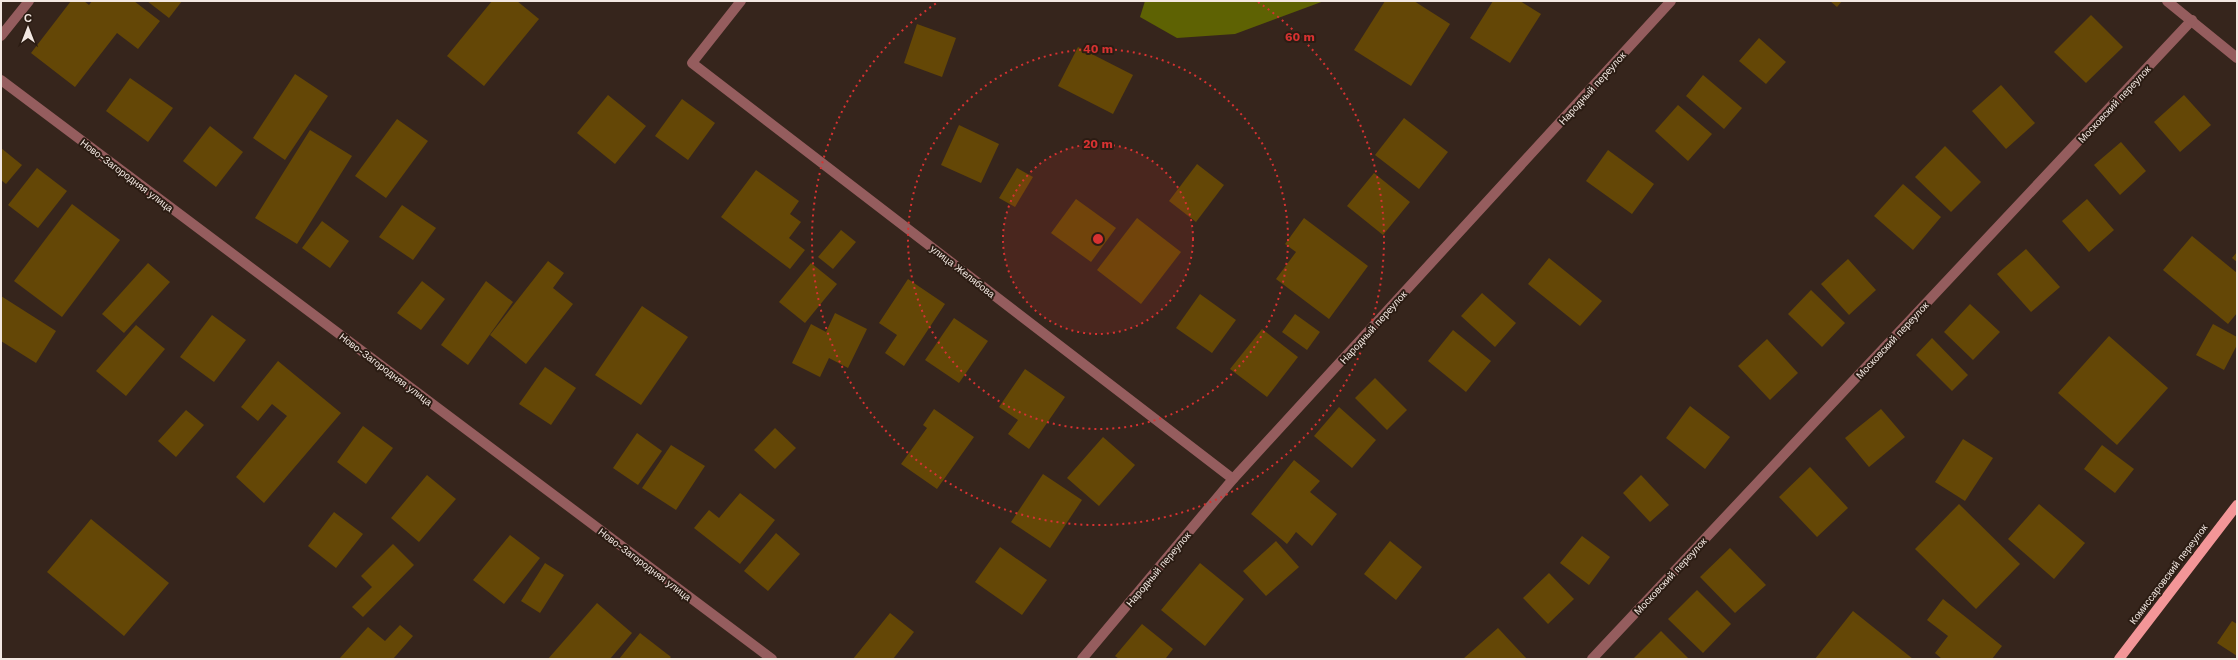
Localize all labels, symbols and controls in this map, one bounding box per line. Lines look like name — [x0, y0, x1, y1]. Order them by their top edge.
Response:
north arrow — [8, 8, 48, 48]
text: С — [24, 12, 32, 25]
text: 60 m — [1285, 30, 1315, 44]
text: 40 m — [1083, 42, 1113, 56]
street label: Народный переулок — [1557, 49, 1628, 127]
street label: Московский переулок — [2076, 63, 2153, 145]
street label: Ново-Загородняя улица — [78, 137, 176, 214]
text: 20 m — [1083, 137, 1113, 151]
centre of rings — [1091, 232, 1105, 246]
street label: улица Желябова — [928, 243, 997, 300]
street label: Народный переулок — [1338, 288, 1409, 366]
street label: Московский переулок — [1854, 299, 1931, 381]
street label: Ново-Загородняя улица — [337, 331, 435, 408]
street label: Комиссаровский переулок — [2127, 522, 2210, 626]
street label: Ново-Загородняя улица — [596, 526, 694, 603]
street label: Народный переулок — [1124, 529, 1193, 609]
street label: Московский переулок — [1632, 535, 1709, 617]

